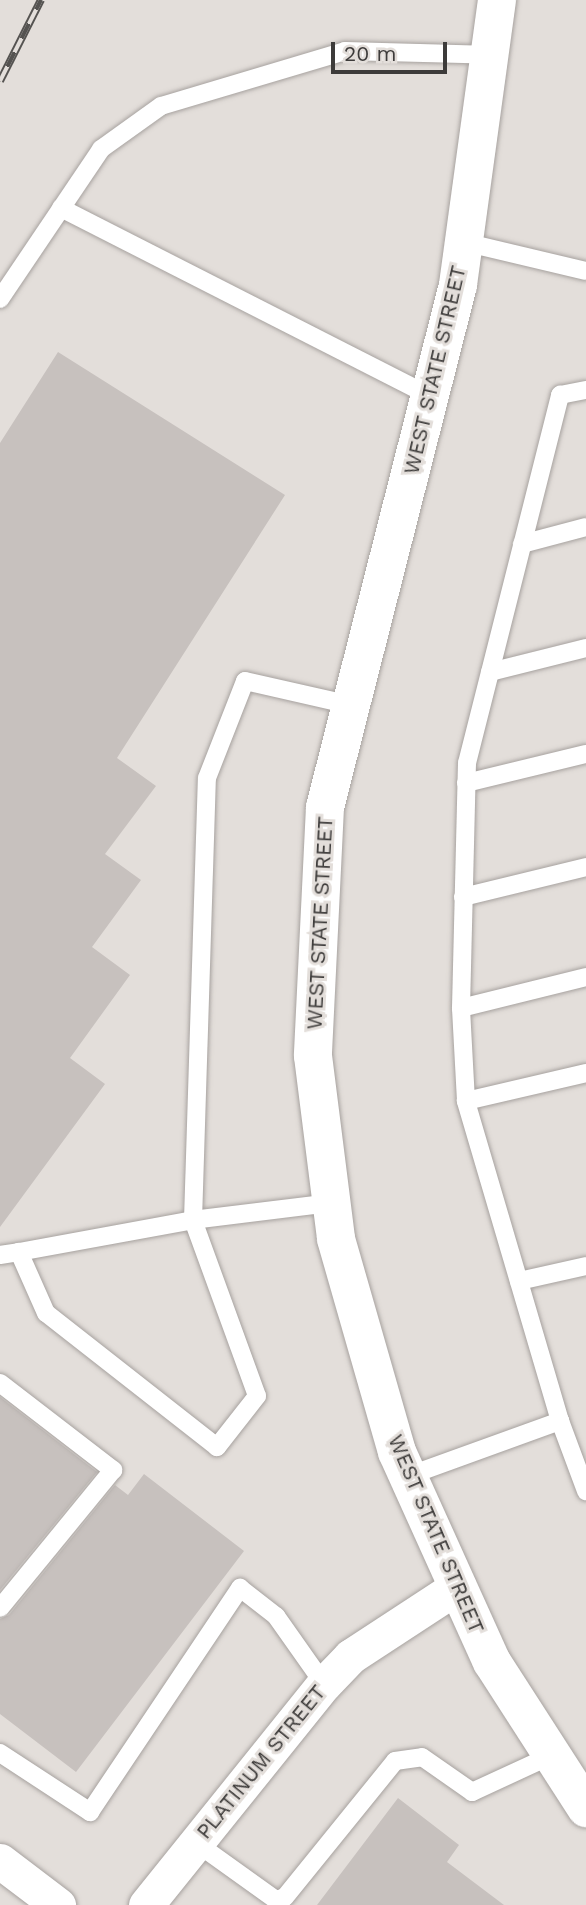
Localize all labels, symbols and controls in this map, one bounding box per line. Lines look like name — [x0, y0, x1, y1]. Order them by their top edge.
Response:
scale bar — [334, 28, 449, 72]
text: 20 m — [344, 41, 396, 66]
street label: WEST STATE STREET — [399, 263, 471, 477]
street label: WEST STATE STREET — [302, 815, 338, 1031]
street label: WEST STATE STREET — [383, 1431, 489, 1637]
street label: PLATINUM STREET — [191, 1680, 331, 1844]

